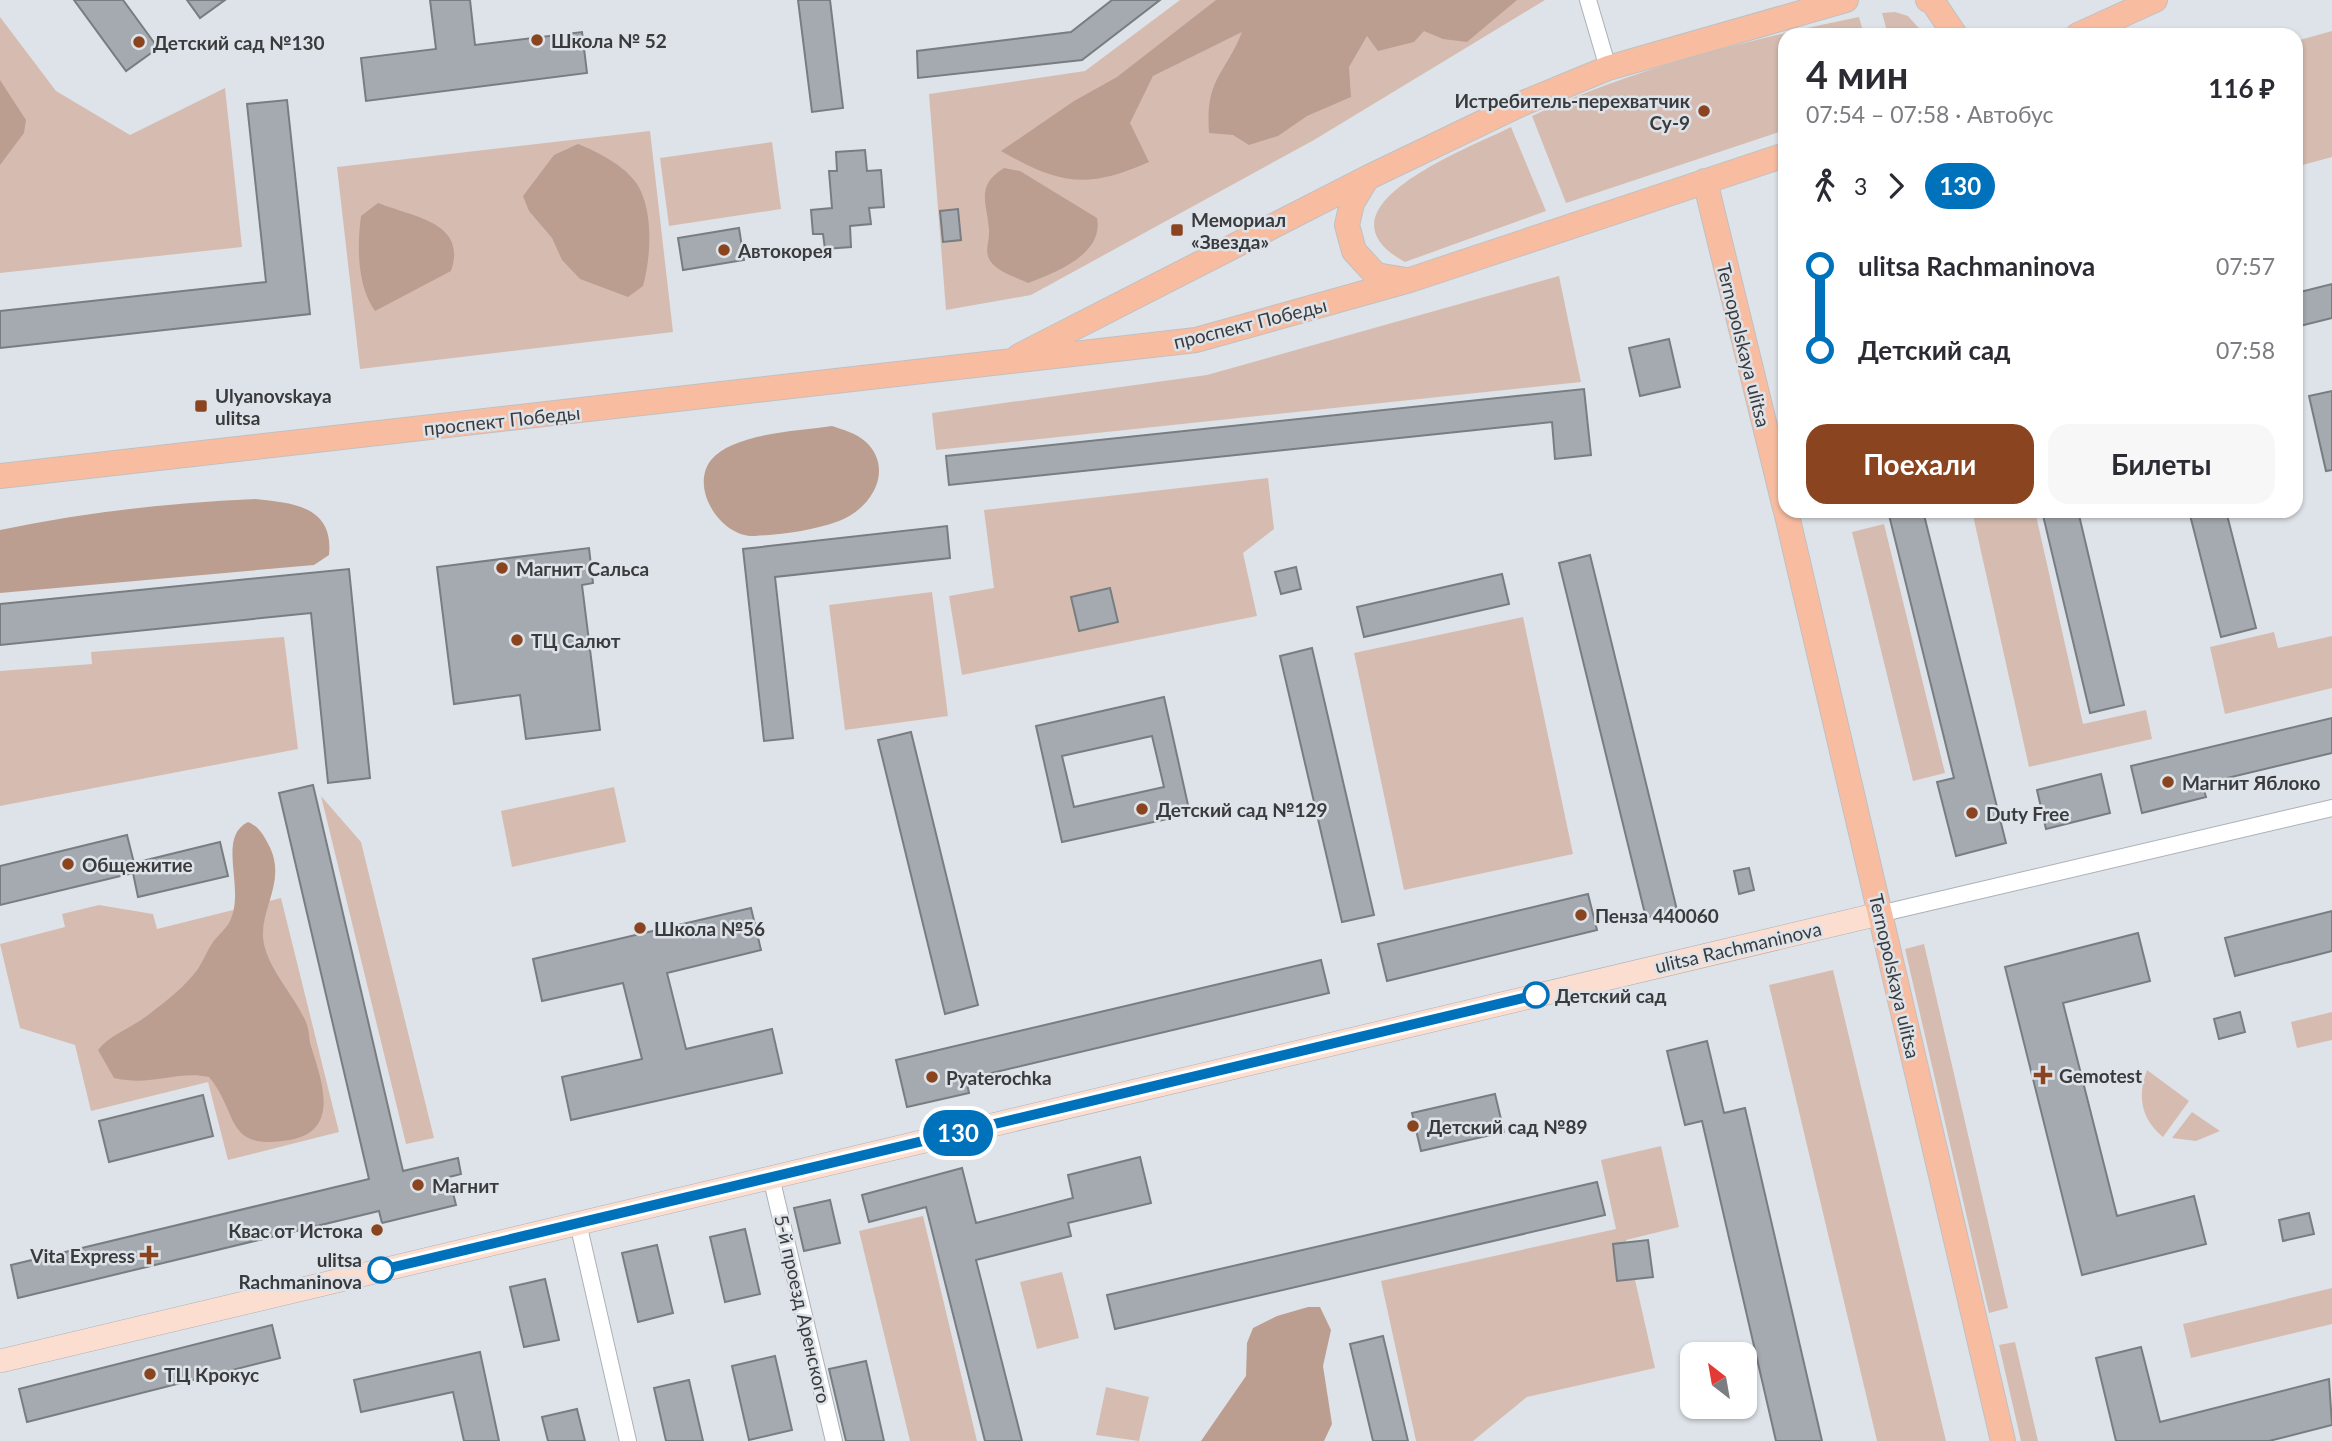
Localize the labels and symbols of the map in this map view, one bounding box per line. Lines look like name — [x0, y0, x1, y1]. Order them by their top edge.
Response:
place label: Школа № 52 — [551, 29, 667, 52]
place label: Детский сад №130 — [153, 31, 325, 54]
marker: Школа № 52 — [529, 32, 545, 48]
marker: Детский сад №130 — [131, 34, 147, 50]
place label: Истребитель-перехватчик Су-9 — [1455, 89, 1691, 134]
marker: Истребитель-перехватчик Су-9 — [1696, 103, 1712, 119]
place label: Мемориал «Звезда» — [1191, 208, 1286, 253]
marker: Мемориал «Звезда» — [1169, 222, 1185, 238]
place label: Автокорея — [737, 239, 832, 262]
marker: Автокорея — [716, 242, 732, 258]
street label: Ternopolskaya ulitsa — [1712, 261, 1776, 429]
street label: проспект Победы — [1171, 293, 1329, 353]
place label: Ulyanovskaya ulitsa — [215, 384, 332, 429]
marker: Ulyanovskaya ulitsa — [193, 398, 209, 414]
street label: проспект Победы — [423, 400, 581, 440]
place label: Магнит Сальса — [516, 557, 649, 580]
marker: Магнит Сальса — [494, 560, 510, 576]
place label: ТЦ Салют — [531, 629, 621, 652]
marker: ТЦ Салют — [509, 632, 525, 648]
place label: Магнит Яблоко — [2182, 771, 2320, 794]
marker: Магнит Яблоко — [2160, 774, 2176, 790]
place label: Детский сад №129 — [1156, 798, 1328, 821]
marker: Детский сад №129 — [1134, 801, 1150, 817]
place label: Duty Free — [1986, 802, 2069, 825]
marker: Duty Free — [1964, 805, 1980, 821]
place label: Общежитие — [82, 853, 193, 876]
marker: Общежитие — [60, 856, 76, 872]
street label: Ternopolskaya ulitsa — [1865, 891, 1925, 1061]
place label: Пенза 440060 — [1595, 904, 1719, 927]
marker: Пенза 440060 — [1573, 907, 1589, 923]
place label: Школа №56 — [654, 917, 765, 940]
street label: ulitsa Rachmaninova — [1652, 917, 1824, 977]
marker: Школа №56 — [632, 920, 648, 936]
marker: Детский сад — [1523, 982, 1549, 1008]
place label: Детский сад — [1555, 984, 1667, 1007]
place label: Gemotest — [2059, 1064, 2142, 1087]
marker: Gemotest — [2033, 1065, 2053, 1085]
place label: Pyaterochka — [946, 1066, 1052, 1089]
marker: Pyaterochka — [924, 1069, 940, 1085]
line badge: 130 — [918, 1110, 998, 1156]
place label: Детский сад №89 — [1427, 1115, 1588, 1138]
marker: Детский сад №89 — [1405, 1118, 1421, 1134]
place label: Магнит — [432, 1174, 499, 1197]
marker: Магнит — [410, 1177, 426, 1193]
street label: 5-й проезд Аренского — [770, 1213, 836, 1405]
place label: Квас от Истока — [228, 1219, 363, 1242]
marker: Квас от Истока — [369, 1222, 385, 1238]
place label: Vita Express — [29, 1244, 135, 1267]
marker: Vita Express — [141, 1247, 157, 1263]
place label: ulitsa Rachmaninova — [239, 1248, 362, 1293]
marker: ulitsa Rachmaninova — [368, 1257, 394, 1283]
north arrow — [1680, 1342, 1757, 1419]
place label: ТЦ Крокус — [164, 1363, 259, 1386]
marker: ТЦ Крокус — [142, 1366, 158, 1382]

